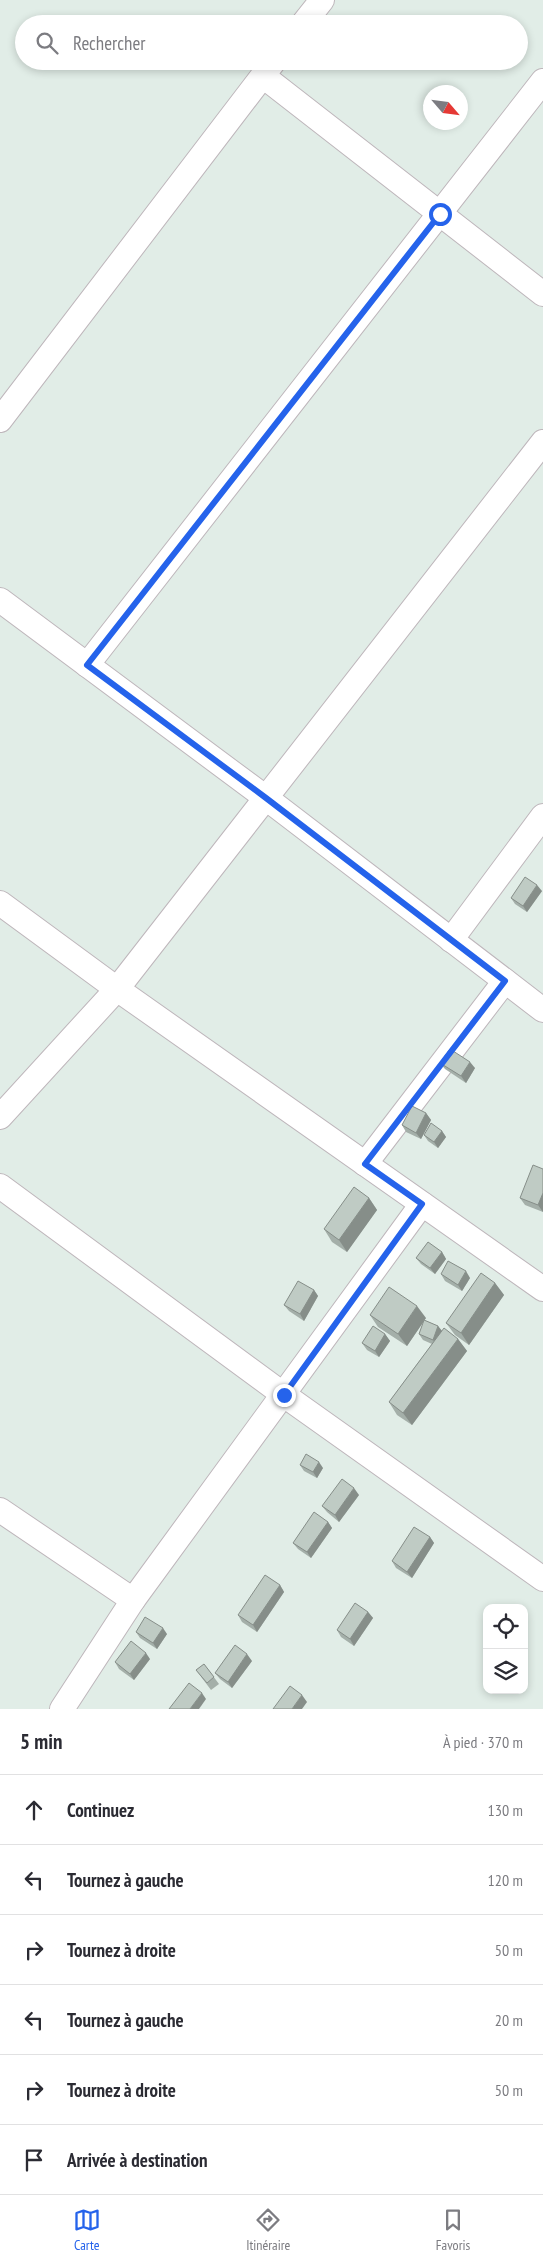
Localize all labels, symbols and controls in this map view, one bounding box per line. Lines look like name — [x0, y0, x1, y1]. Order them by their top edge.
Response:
search box — [15, 15, 528, 70]
icon: search — [33, 29, 61, 57]
text: Rechercher — [73, 31, 145, 55]
north arrow — [423, 85, 468, 130]
route start — [429, 203, 452, 226]
route end — [273, 1384, 296, 1407]
map controls — [483, 1604, 528, 1694]
button: locate — [483, 1604, 528, 1649]
button: layers — [483, 1649, 528, 1694]
text: 5 min — [20, 1728, 62, 1755]
text: À pied · 370 m — [443, 1732, 523, 1752]
icon: ahead — [20, 1796, 48, 1824]
text: Continuez — [67, 1798, 134, 1822]
text: 130 m — [488, 1800, 523, 1820]
icon: left — [20, 1866, 48, 1894]
text: Tournez à gauche — [67, 1868, 184, 1892]
text: 120 m — [488, 1870, 523, 1890]
icon: right — [20, 1936, 48, 1964]
text: Tournez à droite — [67, 1938, 176, 1962]
text: 50 m — [495, 1940, 523, 1960]
icon: left — [20, 2006, 48, 2034]
text: Tournez à gauche — [67, 2008, 184, 2032]
text: 20 m — [495, 2010, 523, 2030]
icon: right — [20, 2076, 48, 2104]
text: Tournez à droite — [67, 2078, 176, 2102]
text: 50 m — [495, 2080, 523, 2100]
icon: arrive — [20, 2146, 48, 2174]
text: Arrivée à destination — [67, 2148, 208, 2172]
tab: Carte — [73, 2206, 101, 2254]
tab: Itinéraire — [246, 2206, 290, 2254]
tab: Favoris — [436, 2206, 470, 2254]

